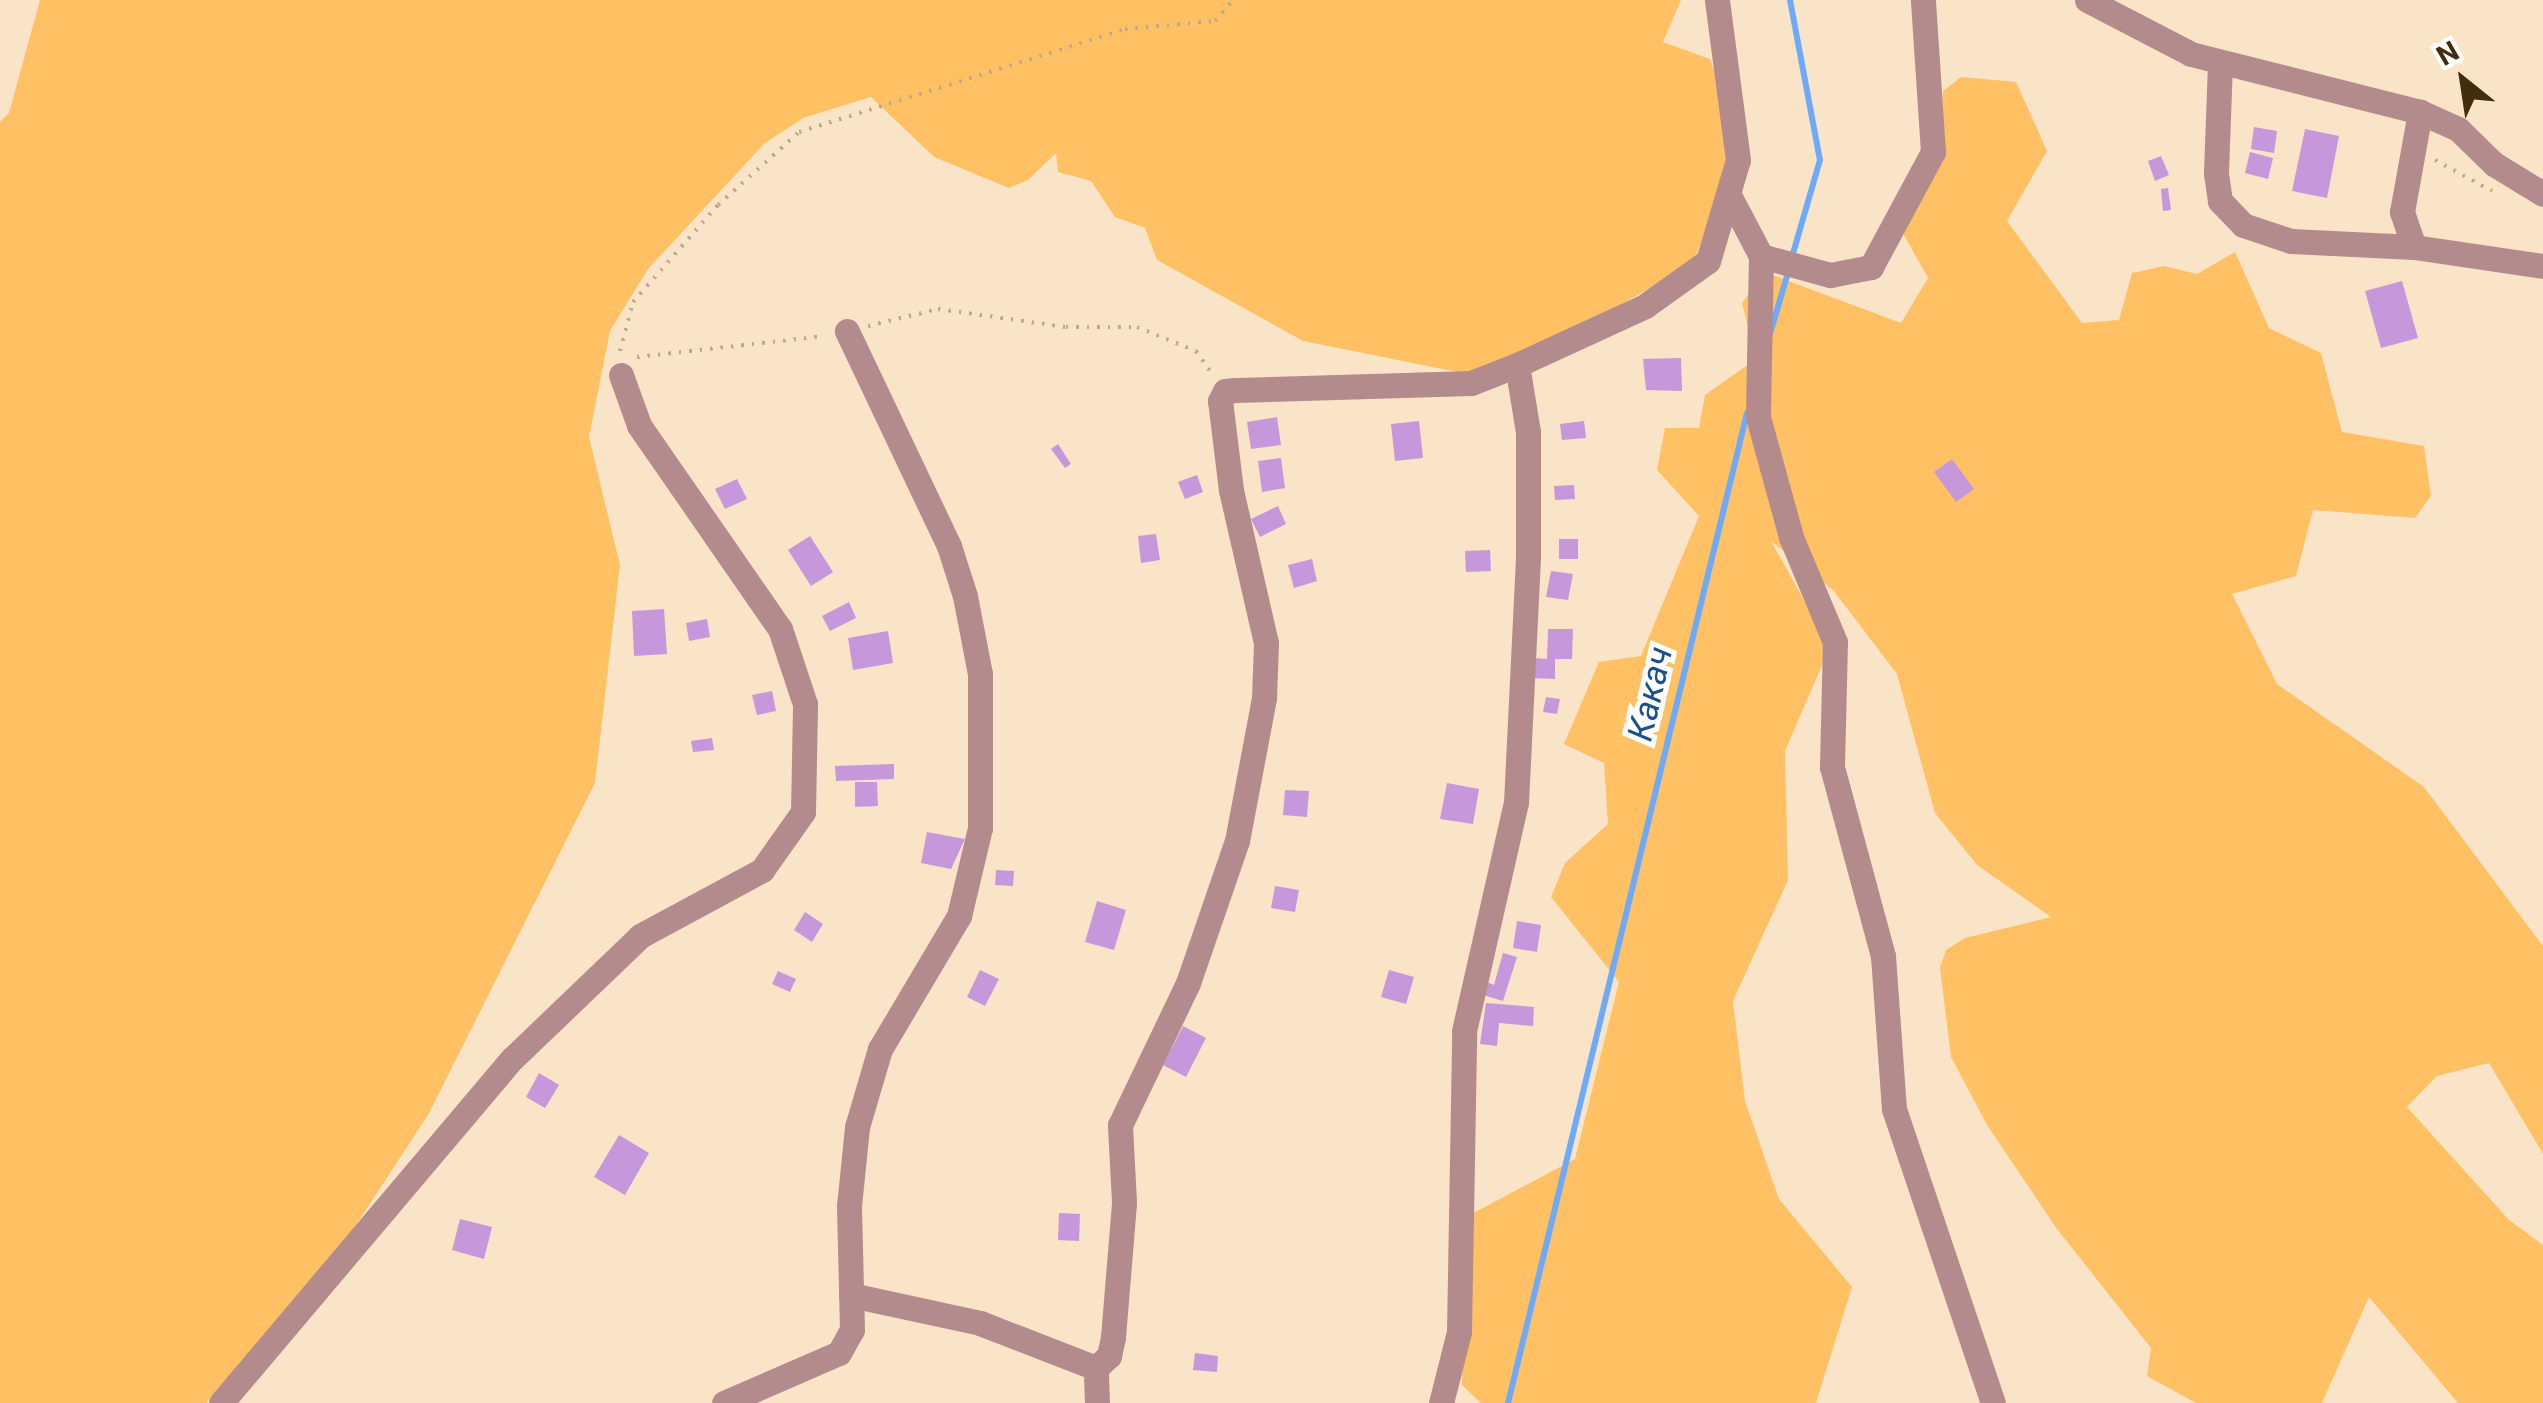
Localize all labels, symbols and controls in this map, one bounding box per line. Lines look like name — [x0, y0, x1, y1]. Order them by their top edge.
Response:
north arrow — [2413, 30, 2513, 130]
text: N — [2431, 34, 2465, 73]
water label: Какач — [1620, 643, 1682, 745]

